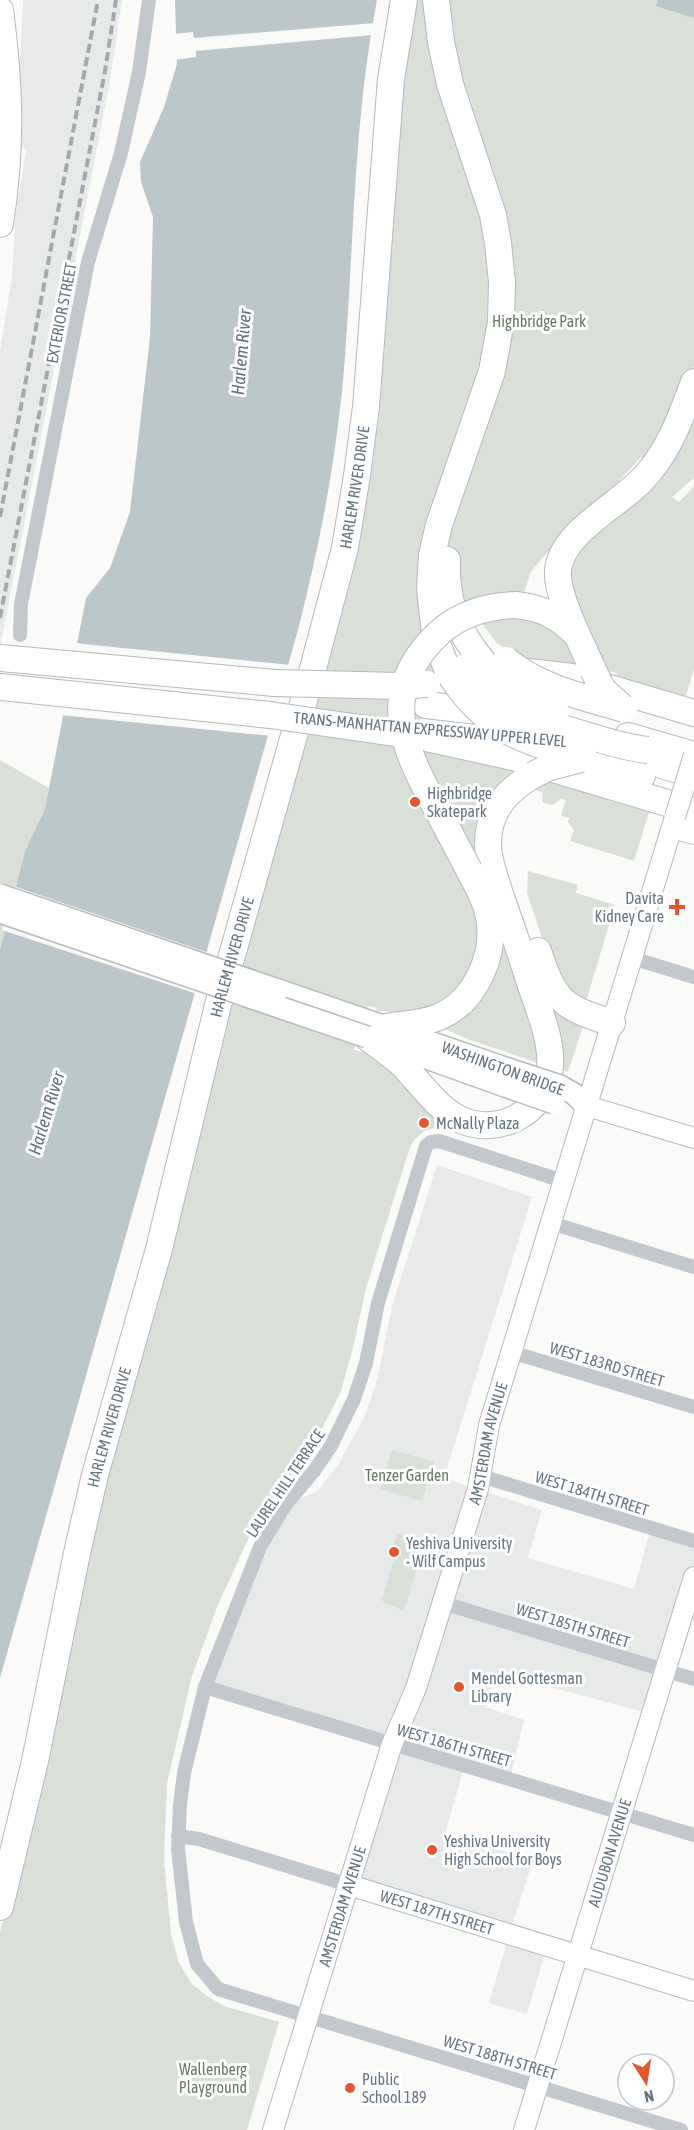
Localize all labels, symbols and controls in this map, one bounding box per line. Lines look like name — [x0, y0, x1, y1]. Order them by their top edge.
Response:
street label: EXTERIOR STREET — [42, 261, 80, 365]
water label: Harlem River — [227, 308, 255, 396]
park label: Highbridge Park — [492, 312, 586, 331]
street label: HARLEM RIVER DRIVE — [336, 425, 372, 550]
street label: TRANS-MANHATTAN EXPRESSWAY UPPER LEVEL — [293, 708, 568, 750]
place label: Highbridge Skatepark — [427, 784, 492, 821]
marker: Highbridge Skatepark — [408, 795, 422, 809]
place label: Davita Kidney Care — [595, 889, 664, 926]
street label: HARLEM RIVER DRIVE — [206, 895, 257, 1019]
marker: Davita Kidney Care — [668, 898, 686, 916]
street label: WASHINGTON BRIDGE — [439, 1038, 567, 1099]
water label: Harlem River — [23, 1068, 69, 1157]
place label: McNally Plaza — [436, 1114, 519, 1133]
marker: McNally Plaza — [417, 1116, 431, 1130]
street label: WEST 183RD STREET — [548, 1338, 666, 1390]
street label: HARLEM RIVER DRIVE — [83, 1365, 134, 1489]
street label: AMSTERDAM AVENUE — [465, 1380, 511, 1507]
street label: LAUREL HILL TERRACE — [242, 1425, 328, 1540]
park label: Tenzer Garden — [365, 1466, 449, 1484]
street label: WEST 184TH STREET — [533, 1467, 651, 1519]
place label: Yeshiva University - Wilf Campus — [406, 1534, 513, 1571]
marker: Yeshiva University - Wilf Campus — [387, 1545, 401, 1559]
street label: WEST 185TH STREET — [514, 1599, 632, 1651]
place label: Mendel Gottesman Library — [471, 1669, 583, 1706]
marker: Mendel Gottesman Library — [452, 1680, 466, 1694]
street label: WEST 186TH STREET — [395, 1720, 513, 1770]
street label: AUDUBON AVENUE — [584, 1796, 634, 1909]
place label: Yeshiva University High School for Boys — [444, 1832, 562, 1869]
marker: Yeshiva University High School for Boys — [425, 1843, 439, 1857]
street label: AMSTERDAM AVENUE — [315, 1844, 369, 1969]
street label: WEST 187TH STREET — [378, 1886, 496, 1938]
street label: WEST 188TH STREET — [441, 2031, 559, 2083]
north arrow — [616, 2052, 676, 2112]
park label: Wallenberg Playground — [179, 2060, 247, 2097]
place label: Public School 189 — [362, 2070, 426, 2106]
marker: Public School 189 — [343, 2081, 357, 2095]
text: N — [643, 2087, 656, 2106]

